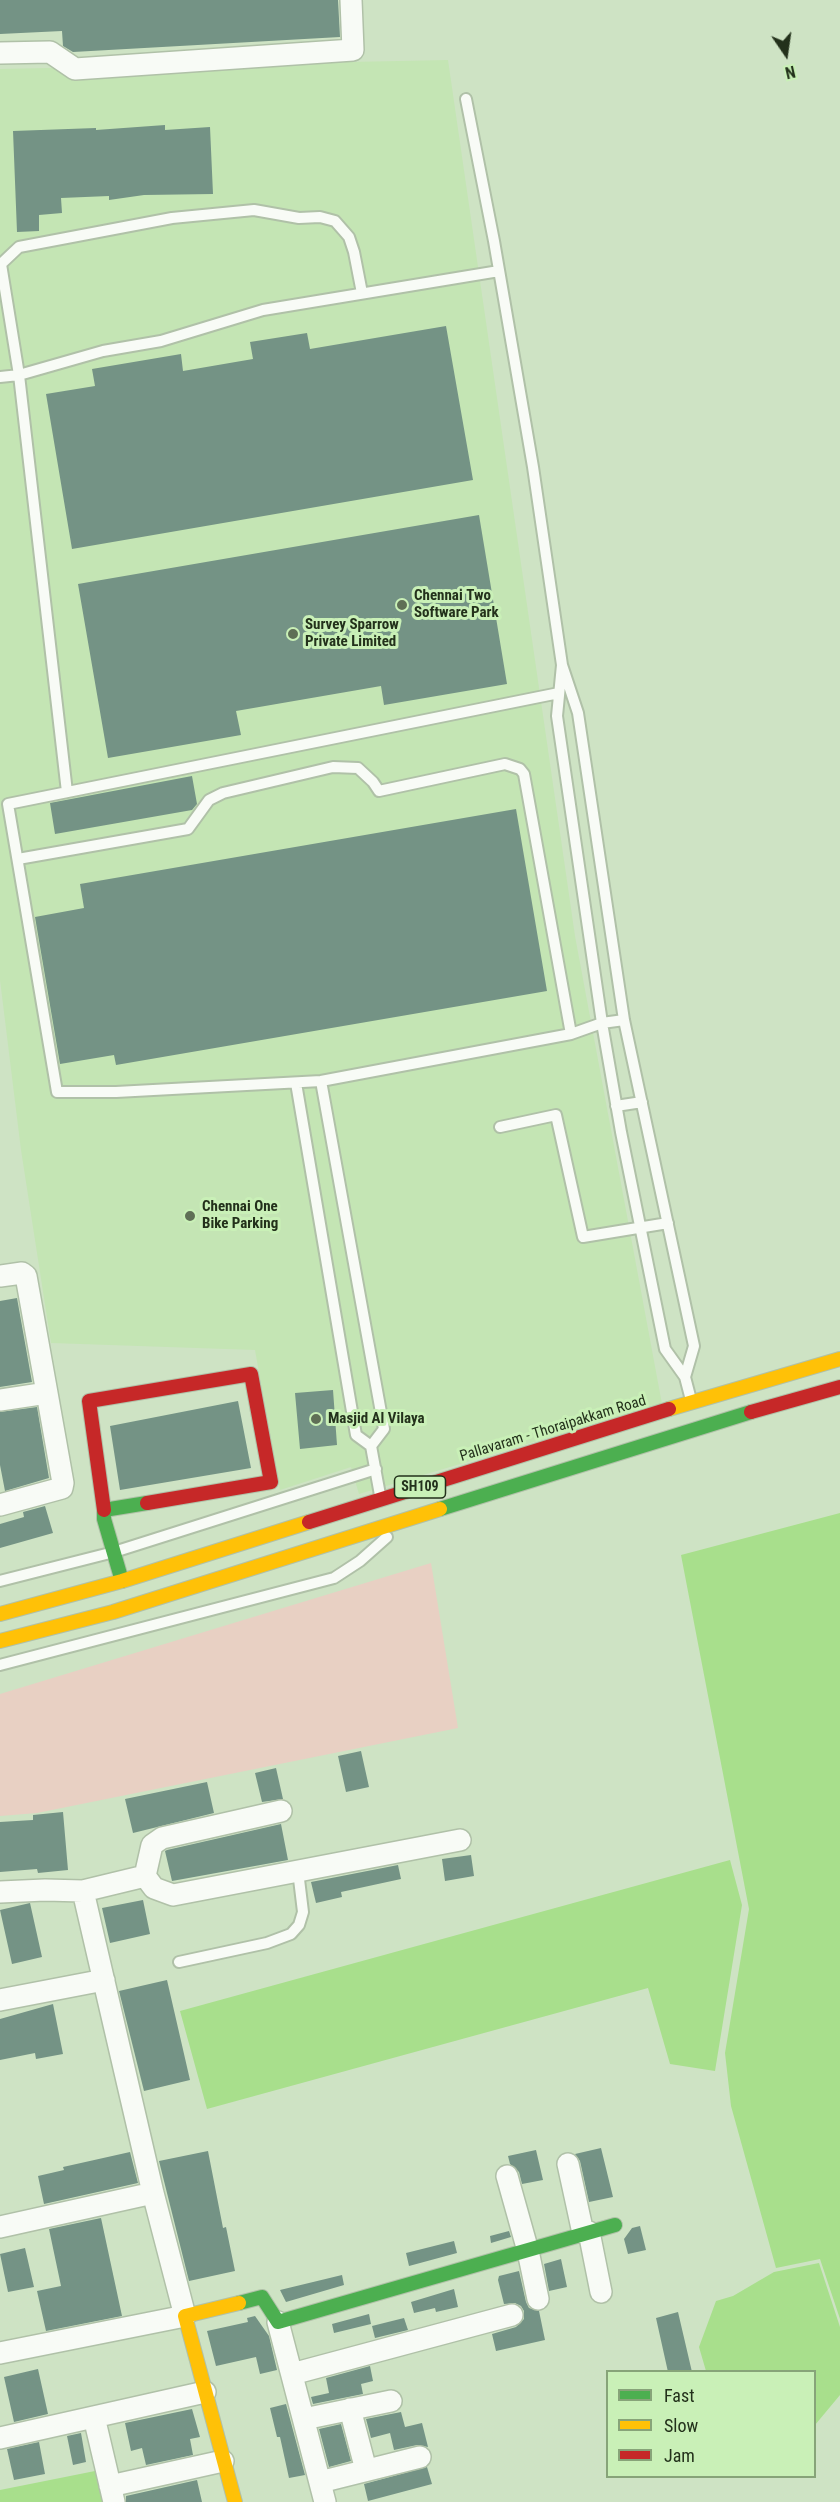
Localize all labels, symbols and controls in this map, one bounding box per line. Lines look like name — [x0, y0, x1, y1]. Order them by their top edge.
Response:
north arrow — [756, 24, 816, 84]
text: N — [783, 62, 797, 82]
place label: Chennai Two Software Park — [414, 587, 499, 622]
marker: Chennai Two Software Park — [395, 598, 409, 612]
place label: Survey Sparrow Private Limited — [305, 616, 399, 651]
marker: Survey Sparrow Private Limited — [286, 627, 300, 641]
place label: Chennai One Bike Parking — [202, 1198, 278, 1233]
marker: Chennai One Bike Parking — [183, 1209, 197, 1223]
street label: Pallavaram - Thoraipakkam Road — [458, 1392, 648, 1466]
place label: Masjid Al Vilaya — [328, 1410, 425, 1428]
marker: Masjid Al Vilaya — [309, 1412, 323, 1426]
road number: SH109 — [394, 1476, 446, 1498]
legend — [606, 2370, 816, 2478]
text: Fast — [664, 2385, 695, 2406]
text: Slow — [664, 2415, 698, 2436]
text: Jam — [664, 2445, 695, 2466]

